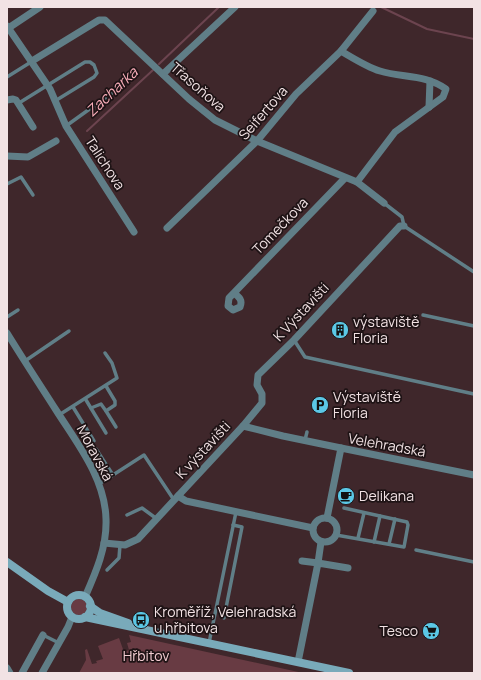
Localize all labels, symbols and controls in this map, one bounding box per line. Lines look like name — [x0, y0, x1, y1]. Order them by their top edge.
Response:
street label: Třasoňova — [167, 58, 230, 116]
water label: Zacharka — [81, 62, 143, 121]
street label: Seifertova — [234, 82, 291, 144]
street label: Talichova — [81, 132, 130, 193]
street label: Tomečkova — [248, 193, 312, 258]
street label: K Výstavišti — [269, 278, 333, 345]
place label: výstaviště Floria — [353, 312, 419, 347]
building icon: výstaviště Floria — [330, 320, 350, 340]
place label: Výstaviště Floria — [333, 387, 401, 422]
parking icon: Výstaviště Floria — [310, 395, 330, 415]
street label: K výstavišti — [171, 417, 234, 483]
street label: Moravská — [73, 421, 118, 484]
street label: Velehradská — [347, 428, 427, 461]
cafe icon: Delikana — [336, 486, 356, 506]
place label: Delikana — [359, 486, 414, 505]
place label: Kroměříž, Velehradská u hřbitova — [154, 602, 296, 637]
bus stop icon: Kroměříž, Velehradská u hřbitova — [131, 610, 151, 630]
place label: Tesco — [379, 621, 418, 640]
supermarket icon: Tesco — [421, 621, 441, 641]
park label: Hřbitov — [123, 646, 169, 665]

